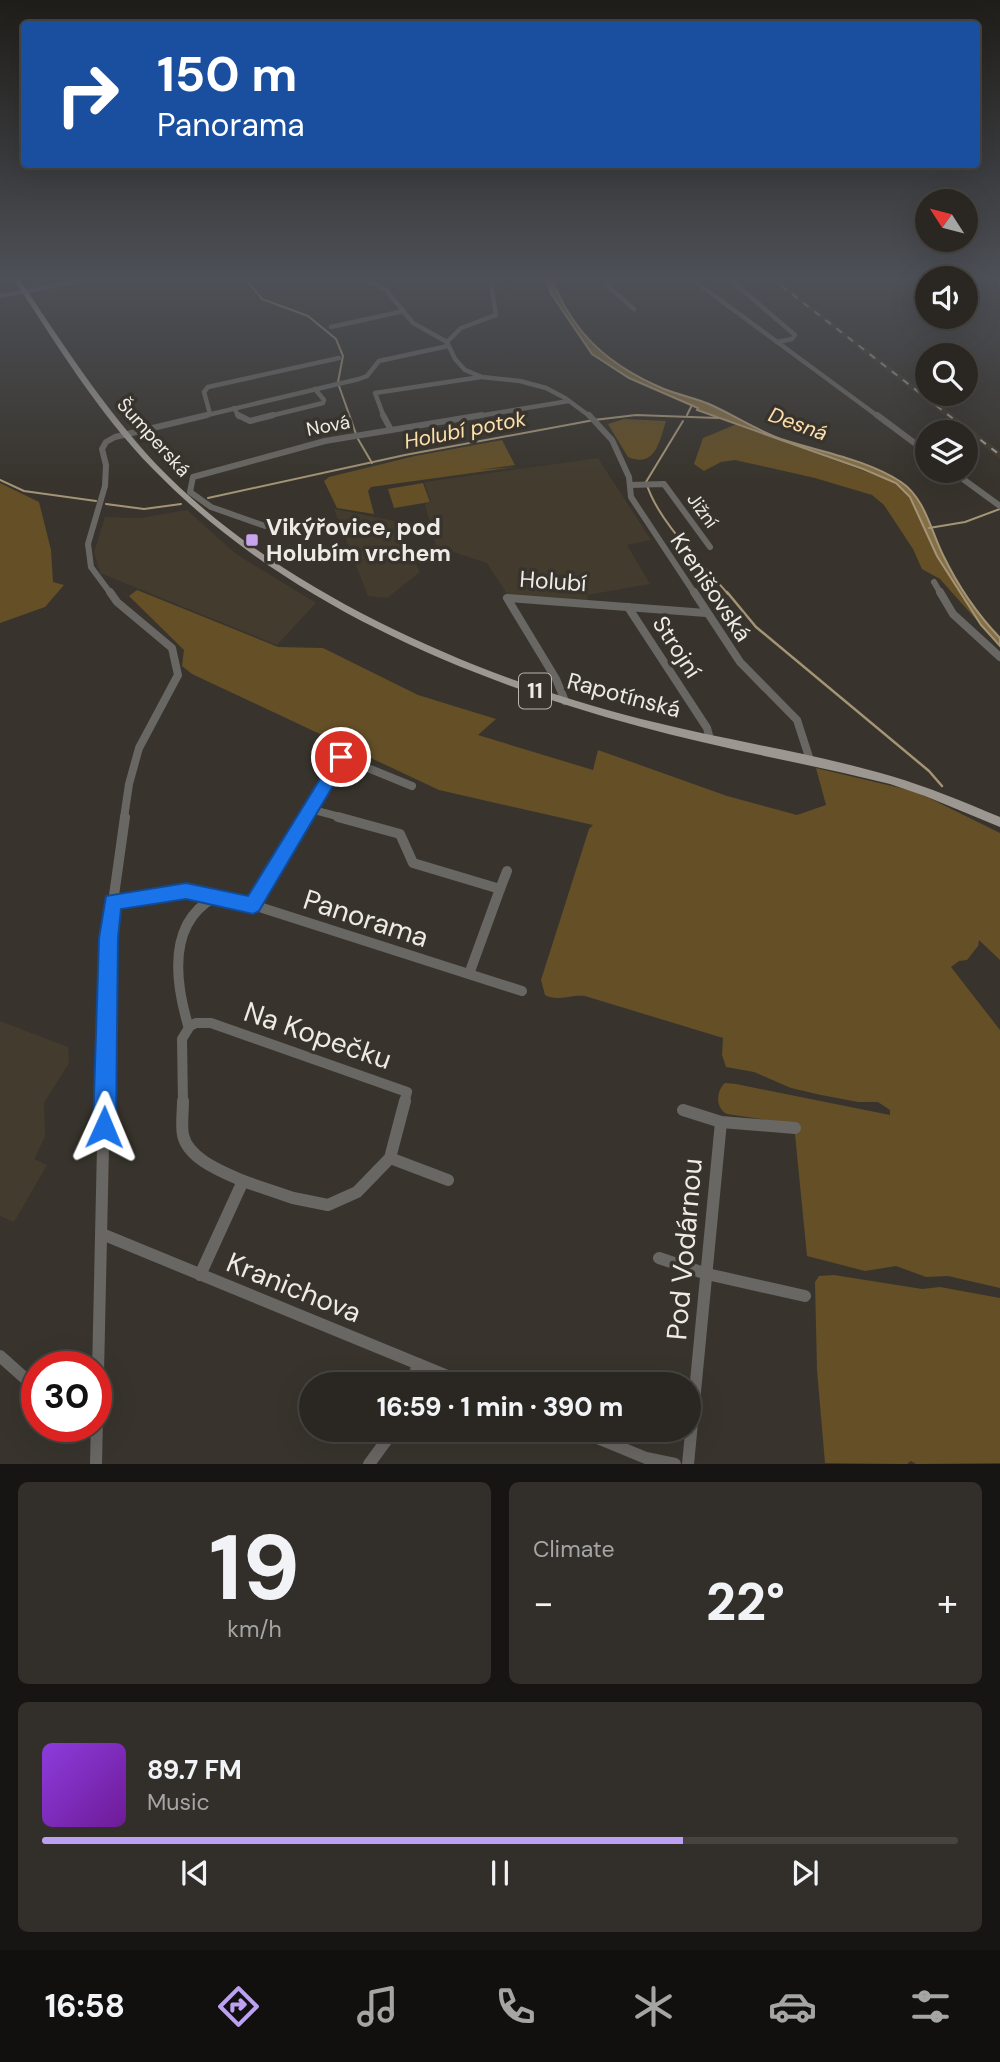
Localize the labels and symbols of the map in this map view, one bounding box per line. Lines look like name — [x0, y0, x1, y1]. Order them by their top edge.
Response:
north arrow — [915, 189, 978, 252]
street label: Šumperská — [112, 393, 196, 482]
water label: Desná — [765, 400, 831, 448]
water label: Holubí potok — [402, 404, 529, 456]
street label: Nová — [304, 409, 352, 442]
street label: Jižní — [681, 488, 724, 534]
place label: Vikýřovice, pod Holubím vrchem — [266, 512, 451, 568]
street label: Krenišovská — [664, 527, 758, 647]
marker: Vikýřovice, pod Holubím vrchem — [244, 532, 260, 548]
street label: Holubí — [518, 564, 588, 598]
street label: Strojní — [646, 610, 709, 684]
street label: Rapotínská — [564, 665, 684, 725]
road number: 11 — [519, 674, 551, 708]
pin — [311, 727, 371, 787]
street label: Panorama — [299, 881, 433, 956]
street label: Na Kopečku — [239, 993, 397, 1078]
position arrow — [67, 1090, 141, 1164]
street label: Pod Vodárnou — [658, 1157, 711, 1342]
street label: Kranichova — [221, 1244, 367, 1331]
speed limit sign: 30 — [21, 1351, 112, 1442]

